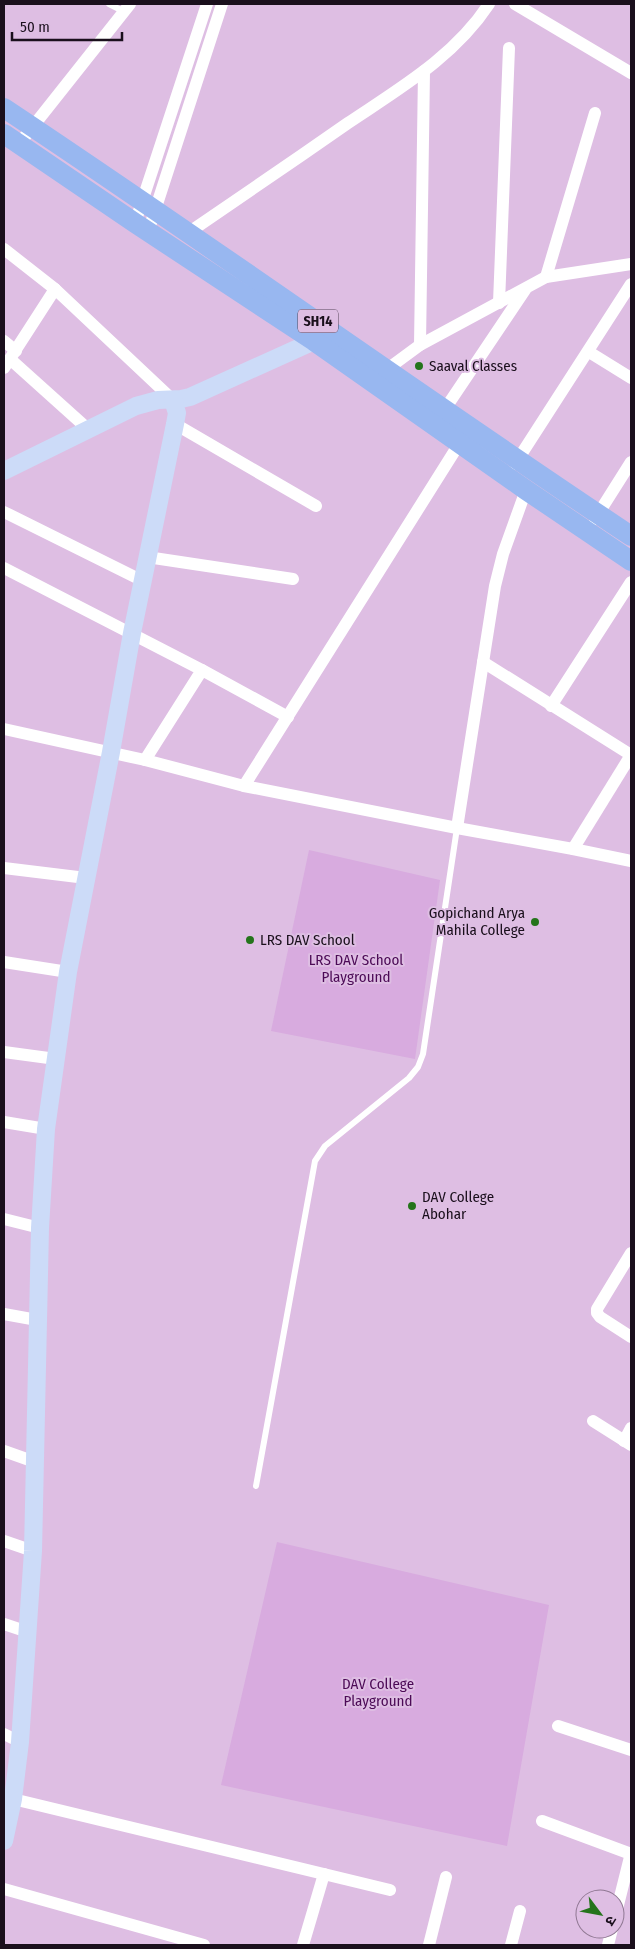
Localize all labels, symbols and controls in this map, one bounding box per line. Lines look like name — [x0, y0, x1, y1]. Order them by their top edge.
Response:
scale bar — [12, 10, 122, 42]
text: 50 m — [20, 18, 50, 36]
road number: SH14 — [298, 310, 338, 332]
place label: Saaval Classes — [429, 357, 517, 375]
marker: Saaval Classes — [413, 360, 425, 372]
place label: Gopichand Arya Mahila College — [429, 904, 525, 939]
marker: Gopichand Arya Mahila College — [529, 916, 541, 928]
place label: LRS DAV School — [260, 931, 355, 949]
marker: LRS DAV School — [244, 934, 256, 946]
park label: LRS DAV School Playground — [309, 951, 403, 986]
place label: DAV College Abohar — [422, 1188, 494, 1223]
marker: DAV College Abohar — [406, 1200, 418, 1212]
park label: DAV College Playground — [342, 1675, 414, 1710]
north arrow — [575, 1889, 625, 1939]
text: उ — [601, 1913, 620, 1929]

